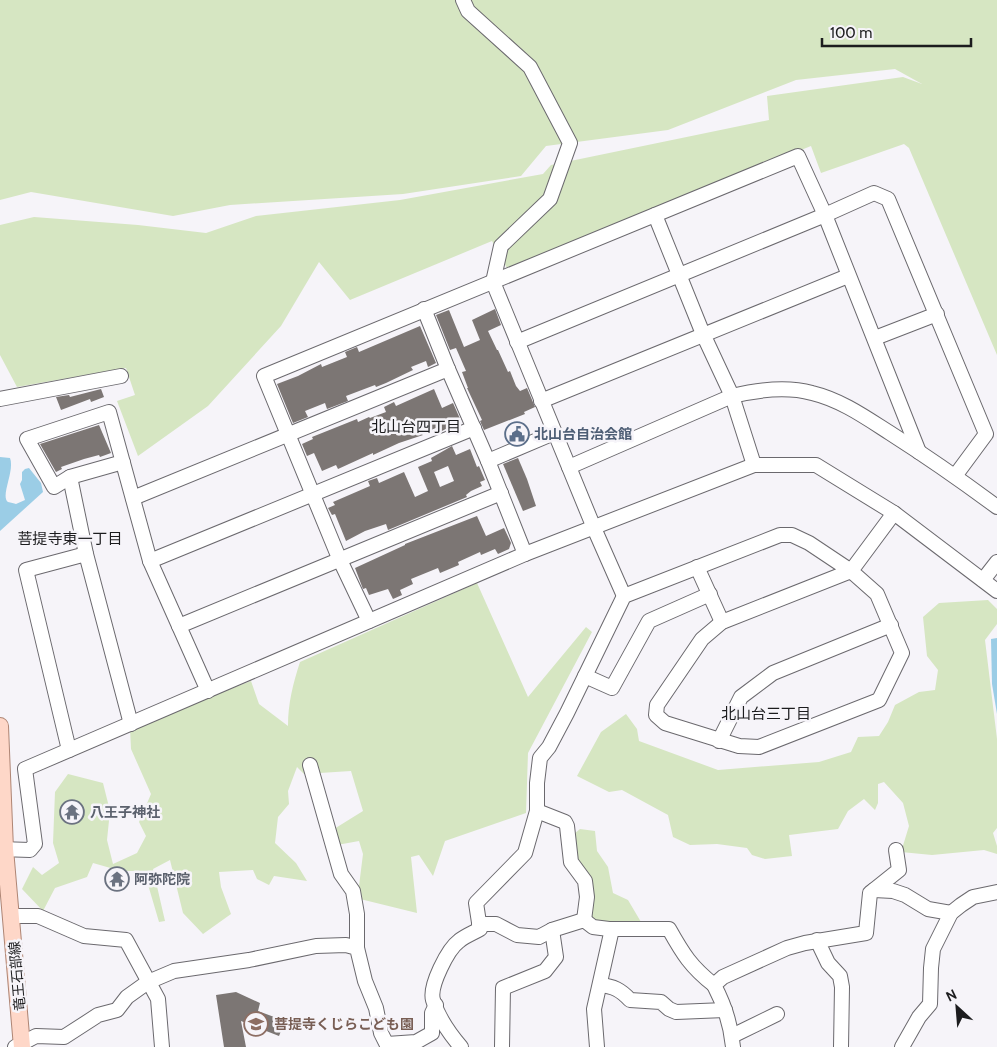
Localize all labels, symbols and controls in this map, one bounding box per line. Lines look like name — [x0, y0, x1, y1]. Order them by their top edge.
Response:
scale bar — [822, 15, 971, 47]
text: 100 m — [830, 24, 872, 42]
district label: 北山台四丁目 — [371, 418, 461, 436]
public building icon: 北山台自治会館 — [504, 421, 530, 447]
place label: 北山台自治会館 — [534, 425, 632, 443]
district label: 菩提寺東一丁目 — [17, 530, 123, 548]
district label: 北山台三丁目 — [721, 705, 811, 723]
temple icon: 八王子神社 — [59, 799, 85, 825]
place label: 八王子神社 — [90, 803, 160, 821]
temple icon: 阿弥陀院 — [104, 866, 130, 892]
place label: 阿弥陀院 — [134, 870, 190, 888]
street label: 竜王石部線 — [5, 940, 29, 1012]
north arrow — [932, 982, 982, 1032]
text: N — [943, 985, 960, 1006]
school or university icon: 菩提寺くじらこども園 — [243, 1011, 269, 1037]
place label: 菩提寺くじらこども園 — [274, 1015, 414, 1033]

